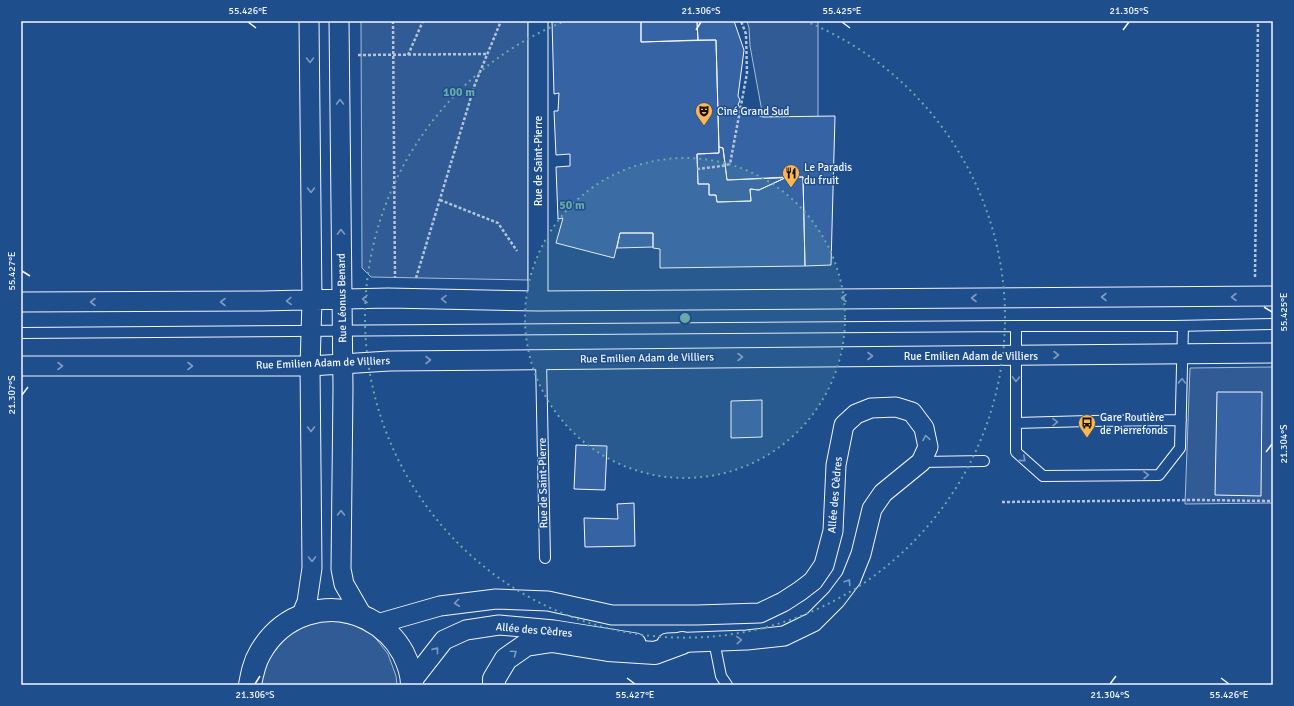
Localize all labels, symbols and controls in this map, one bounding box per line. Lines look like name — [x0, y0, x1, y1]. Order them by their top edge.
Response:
text: 55.426°E — [229, 5, 268, 17]
text: 21.306°S — [682, 5, 721, 17]
text: 55.425°E — [823, 5, 862, 17]
text: 21.305°S — [1110, 5, 1149, 17]
one-way arrow — [306, 57, 314, 63]
text: 100 m — [443, 85, 475, 100]
one-way arrow — [336, 99, 344, 105]
theatre icon: Ciné Grand Sud — [694, 101, 714, 126]
place label: Ciné Grand Sud — [717, 105, 790, 118]
street label: Rue de Saint-Pierre — [532, 116, 545, 206]
place label: Le Paradis du fruit — [804, 161, 852, 187]
restaurant icon: Le Paradis du fruit — [781, 163, 801, 188]
one-way arrow — [307, 187, 315, 193]
text: 50 m — [559, 198, 585, 213]
one-way arrow — [337, 229, 345, 235]
text: 55.427°E — [6, 251, 18, 291]
street label: Rue Léonus Benard — [335, 253, 349, 343]
one-way arrow — [1231, 292, 1237, 301]
text: 55.425°E — [1278, 292, 1290, 332]
one-way arrow — [1101, 293, 1107, 301]
one-way arrow — [362, 294, 368, 303]
one-way arrow — [841, 294, 847, 303]
one-way arrow — [971, 294, 977, 302]
one-way arrow — [441, 295, 447, 303]
one-way arrow — [286, 297, 292, 305]
one-way arrow — [90, 298, 96, 306]
one-way arrow — [220, 298, 226, 306]
centre of rings — [678, 311, 692, 325]
street label: Rue Emilien Adam de Villiers — [580, 350, 714, 366]
street label: Rue Emilien Adam de Villiers — [904, 350, 1038, 363]
one-way arrow — [1053, 351, 1059, 359]
one-way arrow — [867, 352, 873, 360]
one-way arrow — [737, 353, 743, 361]
street label: Rue Emilien Adam de Villiers — [256, 354, 391, 372]
one-way arrow — [425, 356, 431, 365]
one-way arrow — [57, 362, 63, 370]
one-way arrow — [187, 362, 193, 370]
text: 21.307°S — [6, 375, 18, 414]
one-way arrow — [1012, 376, 1020, 382]
one-way arrow — [1177, 378, 1186, 384]
place label: Gare Routière de Pierrefonds — [1100, 411, 1168, 437]
bus stop icon: Gare Routière de Pierrefonds — [1077, 413, 1097, 438]
one-way arrow — [1052, 418, 1058, 426]
text: 21.304°S — [1278, 424, 1290, 463]
one-way arrow — [306, 426, 315, 432]
one-way arrow — [922, 434, 931, 441]
street label: Rue de Saint-Pierre — [536, 438, 550, 528]
one-way arrow — [1018, 454, 1026, 461]
street label: Allée des Cèdres — [825, 456, 845, 534]
one-way arrow — [1143, 471, 1149, 479]
one-way arrow — [337, 510, 345, 516]
one-way arrow — [308, 556, 316, 562]
one-way arrow — [843, 580, 850, 587]
one-way arrow — [454, 599, 460, 608]
street label: Allée des Cèdres — [495, 620, 573, 640]
one-way arrow — [736, 636, 742, 644]
one-way arrow — [432, 648, 439, 655]
one-way arrow — [510, 650, 517, 658]
text: 21.306°S — [236, 689, 275, 701]
text: 55.427°E — [616, 689, 655, 701]
text: 21.304°S — [1091, 689, 1130, 701]
text: 55.426°E — [1210, 689, 1249, 701]

